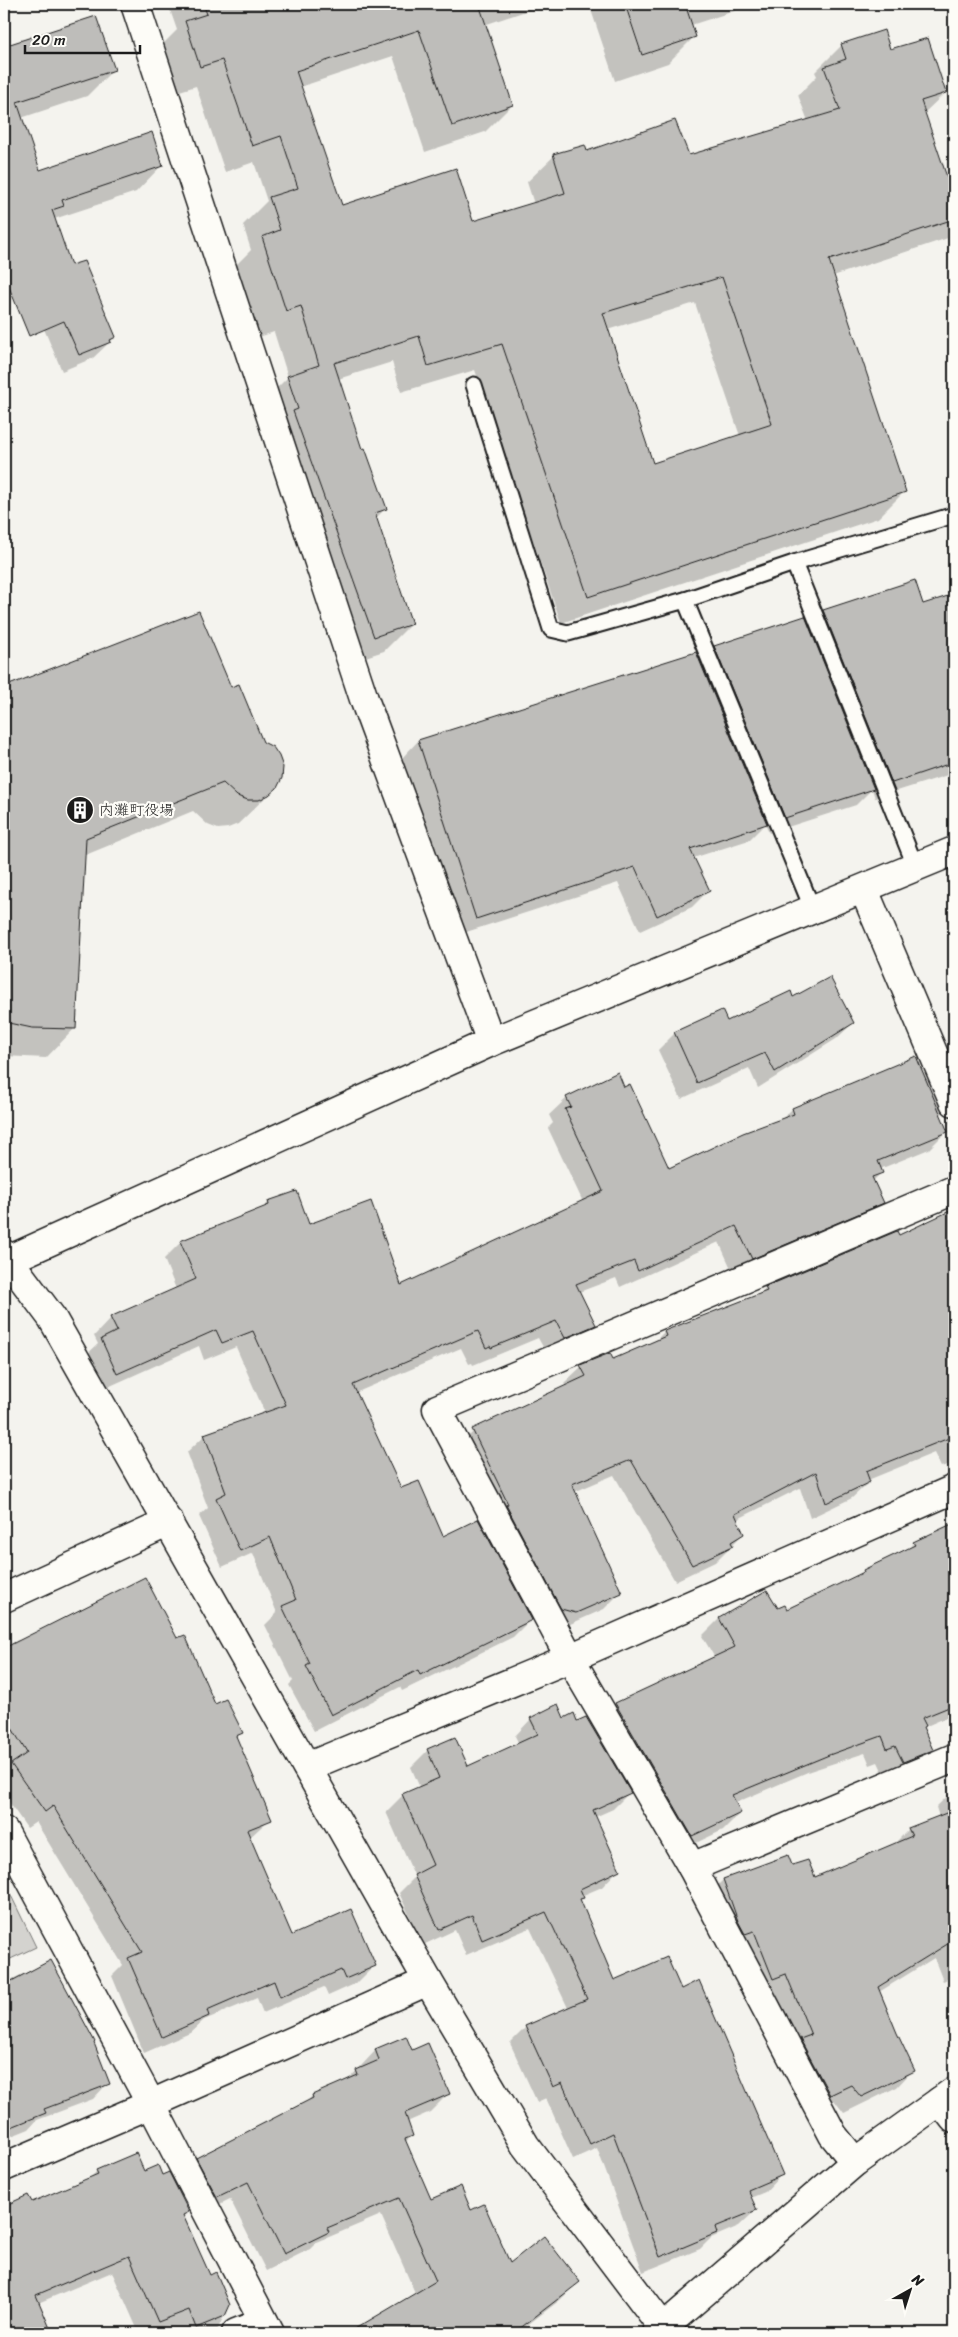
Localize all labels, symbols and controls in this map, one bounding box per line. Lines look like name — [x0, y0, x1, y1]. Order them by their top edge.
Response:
scale bar — [25, 22, 140, 54]
text: 20 m — [32, 27, 66, 53]
building icon: 内灘町役場 — [65, 795, 95, 825]
place label: 内灘町役場 — [99, 797, 174, 823]
north arrow — [886, 2264, 936, 2314]
text: N — [905, 2267, 930, 2293]

